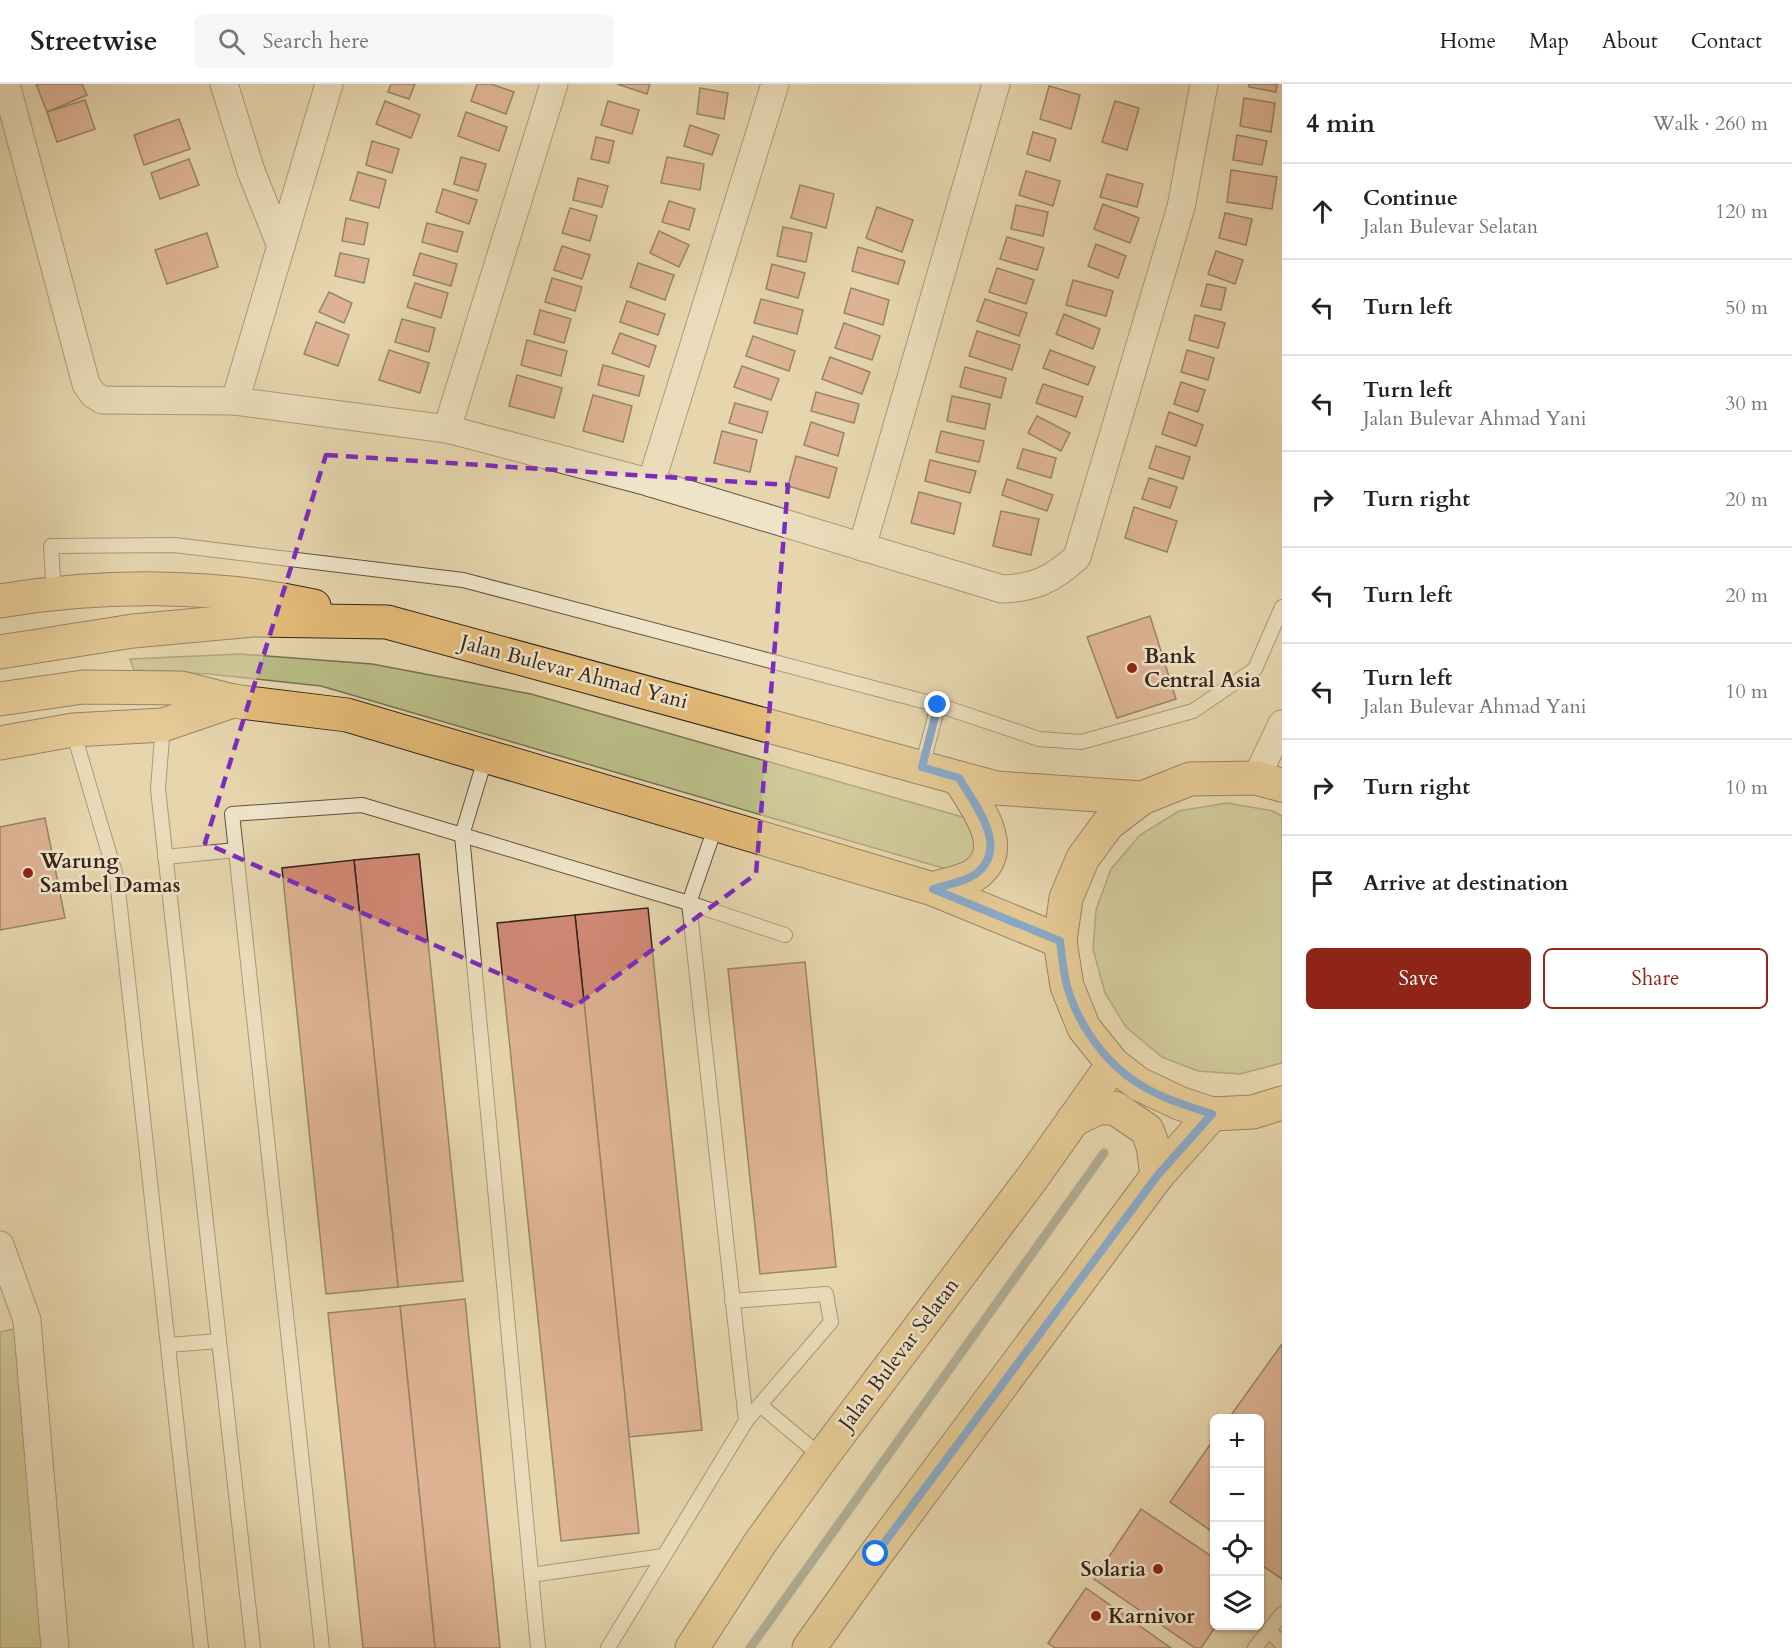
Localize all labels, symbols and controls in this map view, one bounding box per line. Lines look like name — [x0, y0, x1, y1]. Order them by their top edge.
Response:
search box — [194, 14, 614, 68]
text: Streetwise — [30, 22, 158, 60]
icon: search — [215, 25, 248, 58]
text: Search here — [263, 26, 369, 56]
text: Home — [1440, 27, 1496, 56]
text: Map — [1529, 27, 1569, 56]
text: About — [1602, 27, 1658, 56]
text: Contact — [1691, 27, 1762, 56]
text: 4 min — [1306, 106, 1375, 141]
text: Walk · 260 m — [1653, 110, 1768, 137]
text: Continue — [1363, 183, 1458, 213]
icon: ahead — [1306, 195, 1339, 228]
text: 120 m — [1715, 198, 1768, 225]
text: Jalan Bulevar Selatan — [1363, 213, 1538, 240]
icon: left — [1306, 291, 1339, 324]
text: Turn left — [1363, 292, 1452, 322]
text: 50 m — [1725, 294, 1768, 321]
text: Turn left — [1363, 375, 1452, 405]
icon: left — [1306, 387, 1339, 420]
text: 30 m — [1725, 390, 1768, 417]
text: Jalan Bulevar Ahmad Yani — [1363, 405, 1586, 432]
icon: right — [1306, 483, 1339, 516]
text: Turn right — [1363, 484, 1470, 514]
text: 20 m — [1725, 486, 1768, 513]
icon: left — [1306, 579, 1339, 612]
text: Turn left — [1363, 580, 1452, 610]
text: 20 m — [1725, 582, 1768, 609]
street label: Jalan Bulevar Ahmad Yani — [454, 627, 691, 716]
place label: Bank Central Asia — [1144, 642, 1262, 695]
marker: Bank Central Asia — [1125, 661, 1139, 675]
text: Turn left — [1363, 663, 1452, 693]
icon: left — [1306, 675, 1339, 708]
text: 10 m — [1725, 678, 1768, 705]
route end — [924, 691, 950, 717]
text: Jalan Bulevar Ahmad Yani — [1363, 693, 1586, 720]
icon: right — [1306, 771, 1339, 804]
text: Turn right — [1363, 772, 1470, 802]
text: 10 m — [1725, 774, 1768, 801]
place label: Warung Sambel Damas — [39, 847, 180, 900]
marker: Warung Sambel Damas — [21, 866, 35, 880]
icon: arrive — [1306, 867, 1339, 900]
text: Arrive at destination — [1363, 868, 1568, 898]
button: Save — [1306, 948, 1531, 1009]
button: Share — [1543, 948, 1768, 1009]
street label: Jalan Bulevar Selatan — [830, 1272, 966, 1439]
map controls — [1210, 1414, 1264, 1630]
button: + — [1210, 1414, 1264, 1468]
button: − — [1210, 1468, 1264, 1522]
button: locate — [1210, 1522, 1264, 1576]
route start — [862, 1540, 888, 1566]
place label: Solaria — [1080, 1555, 1147, 1584]
marker: Solaria — [1151, 1562, 1165, 1576]
button: layers — [1210, 1576, 1264, 1630]
place label: Karnivor — [1108, 1602, 1195, 1631]
marker: Karnivor — [1089, 1609, 1103, 1623]

